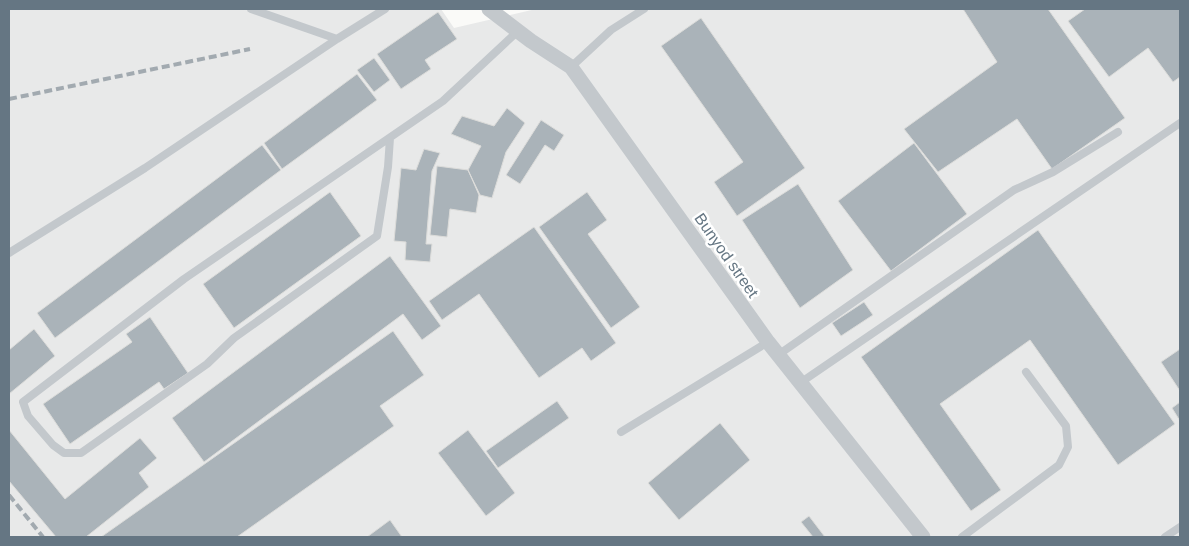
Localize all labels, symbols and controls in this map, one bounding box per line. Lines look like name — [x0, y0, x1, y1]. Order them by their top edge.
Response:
street label: Bunyod street — [691, 210, 762, 301]

